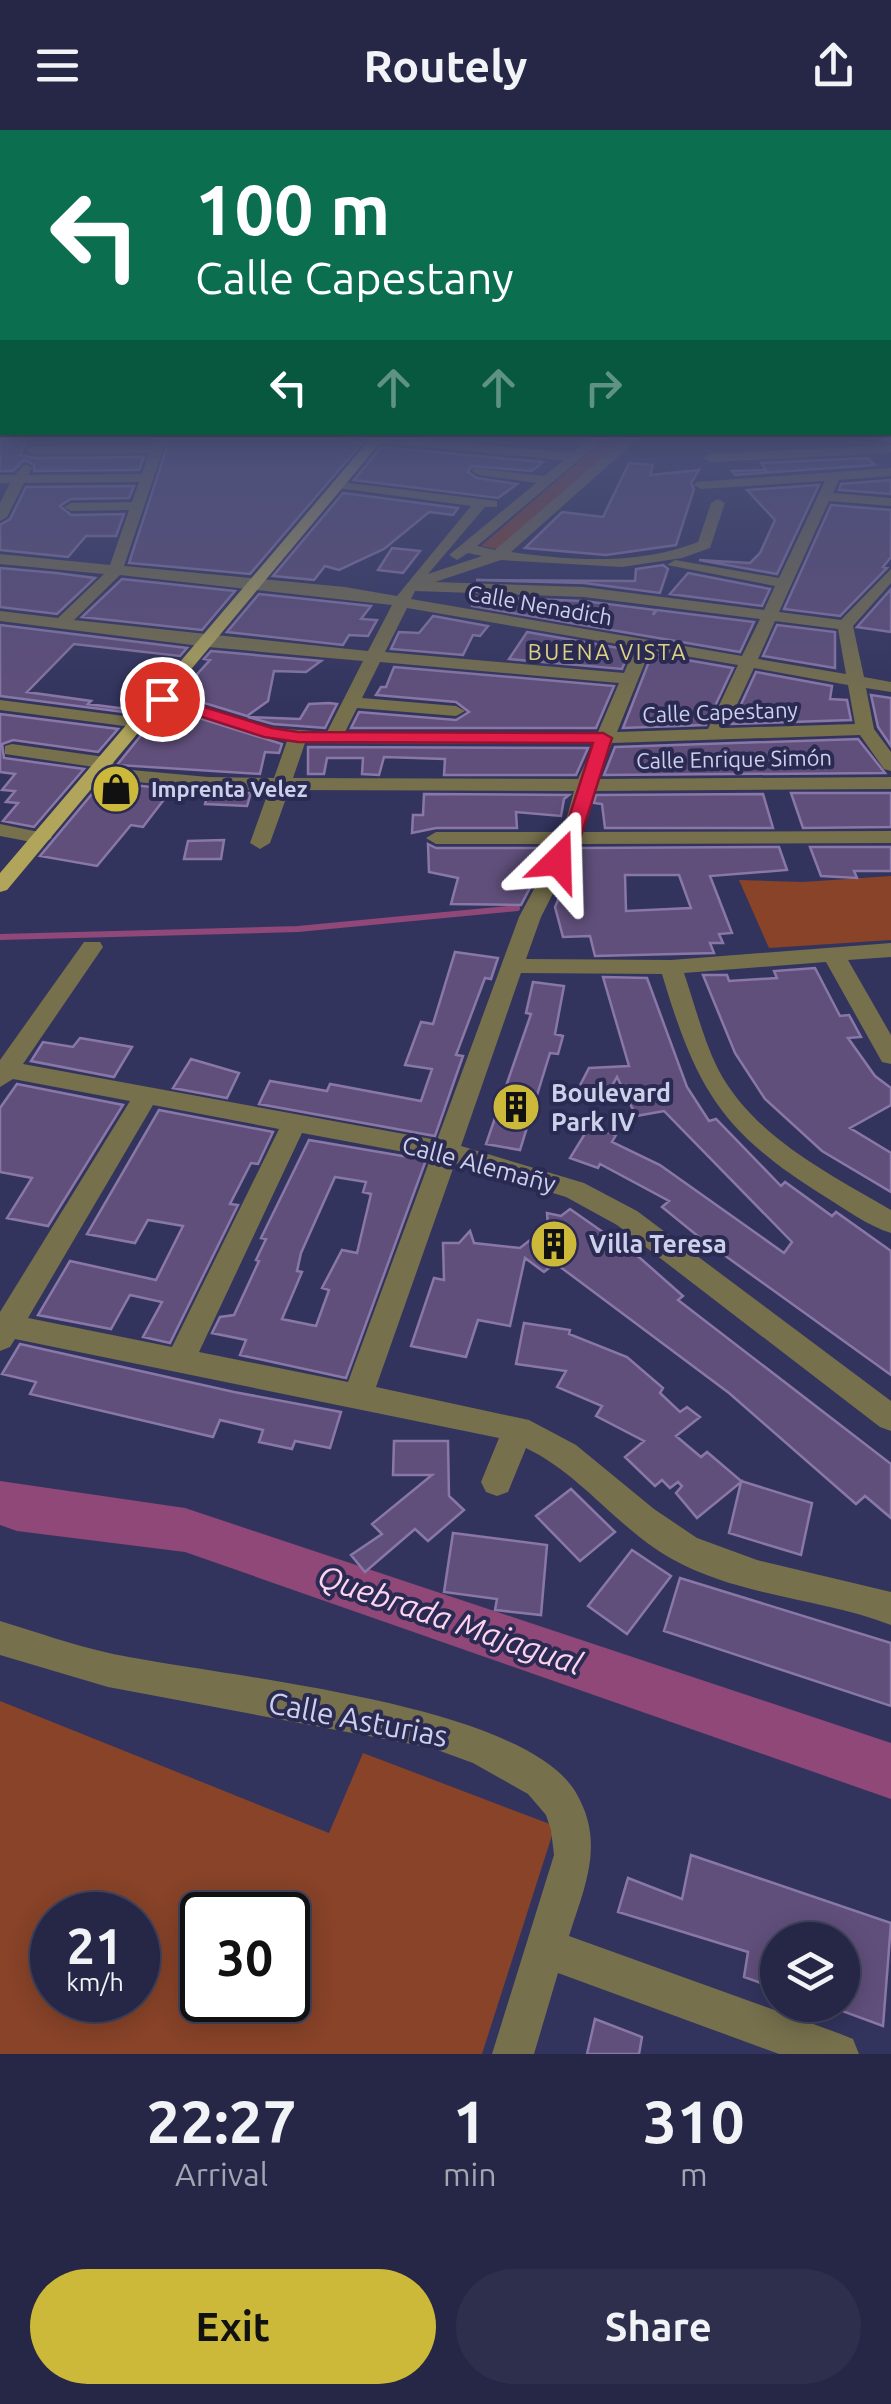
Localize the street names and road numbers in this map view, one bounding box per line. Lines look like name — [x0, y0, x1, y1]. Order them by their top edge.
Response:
street label: Calle Nenadich — [466, 579, 614, 630]
street label: Calle Capestany — [642, 696, 799, 727]
street label: Calle Enrique Simón — [636, 744, 832, 773]
street label: Calle Alemañy — [399, 1130, 559, 1198]
street label: Calle Asturias — [266, 1685, 451, 1753]

